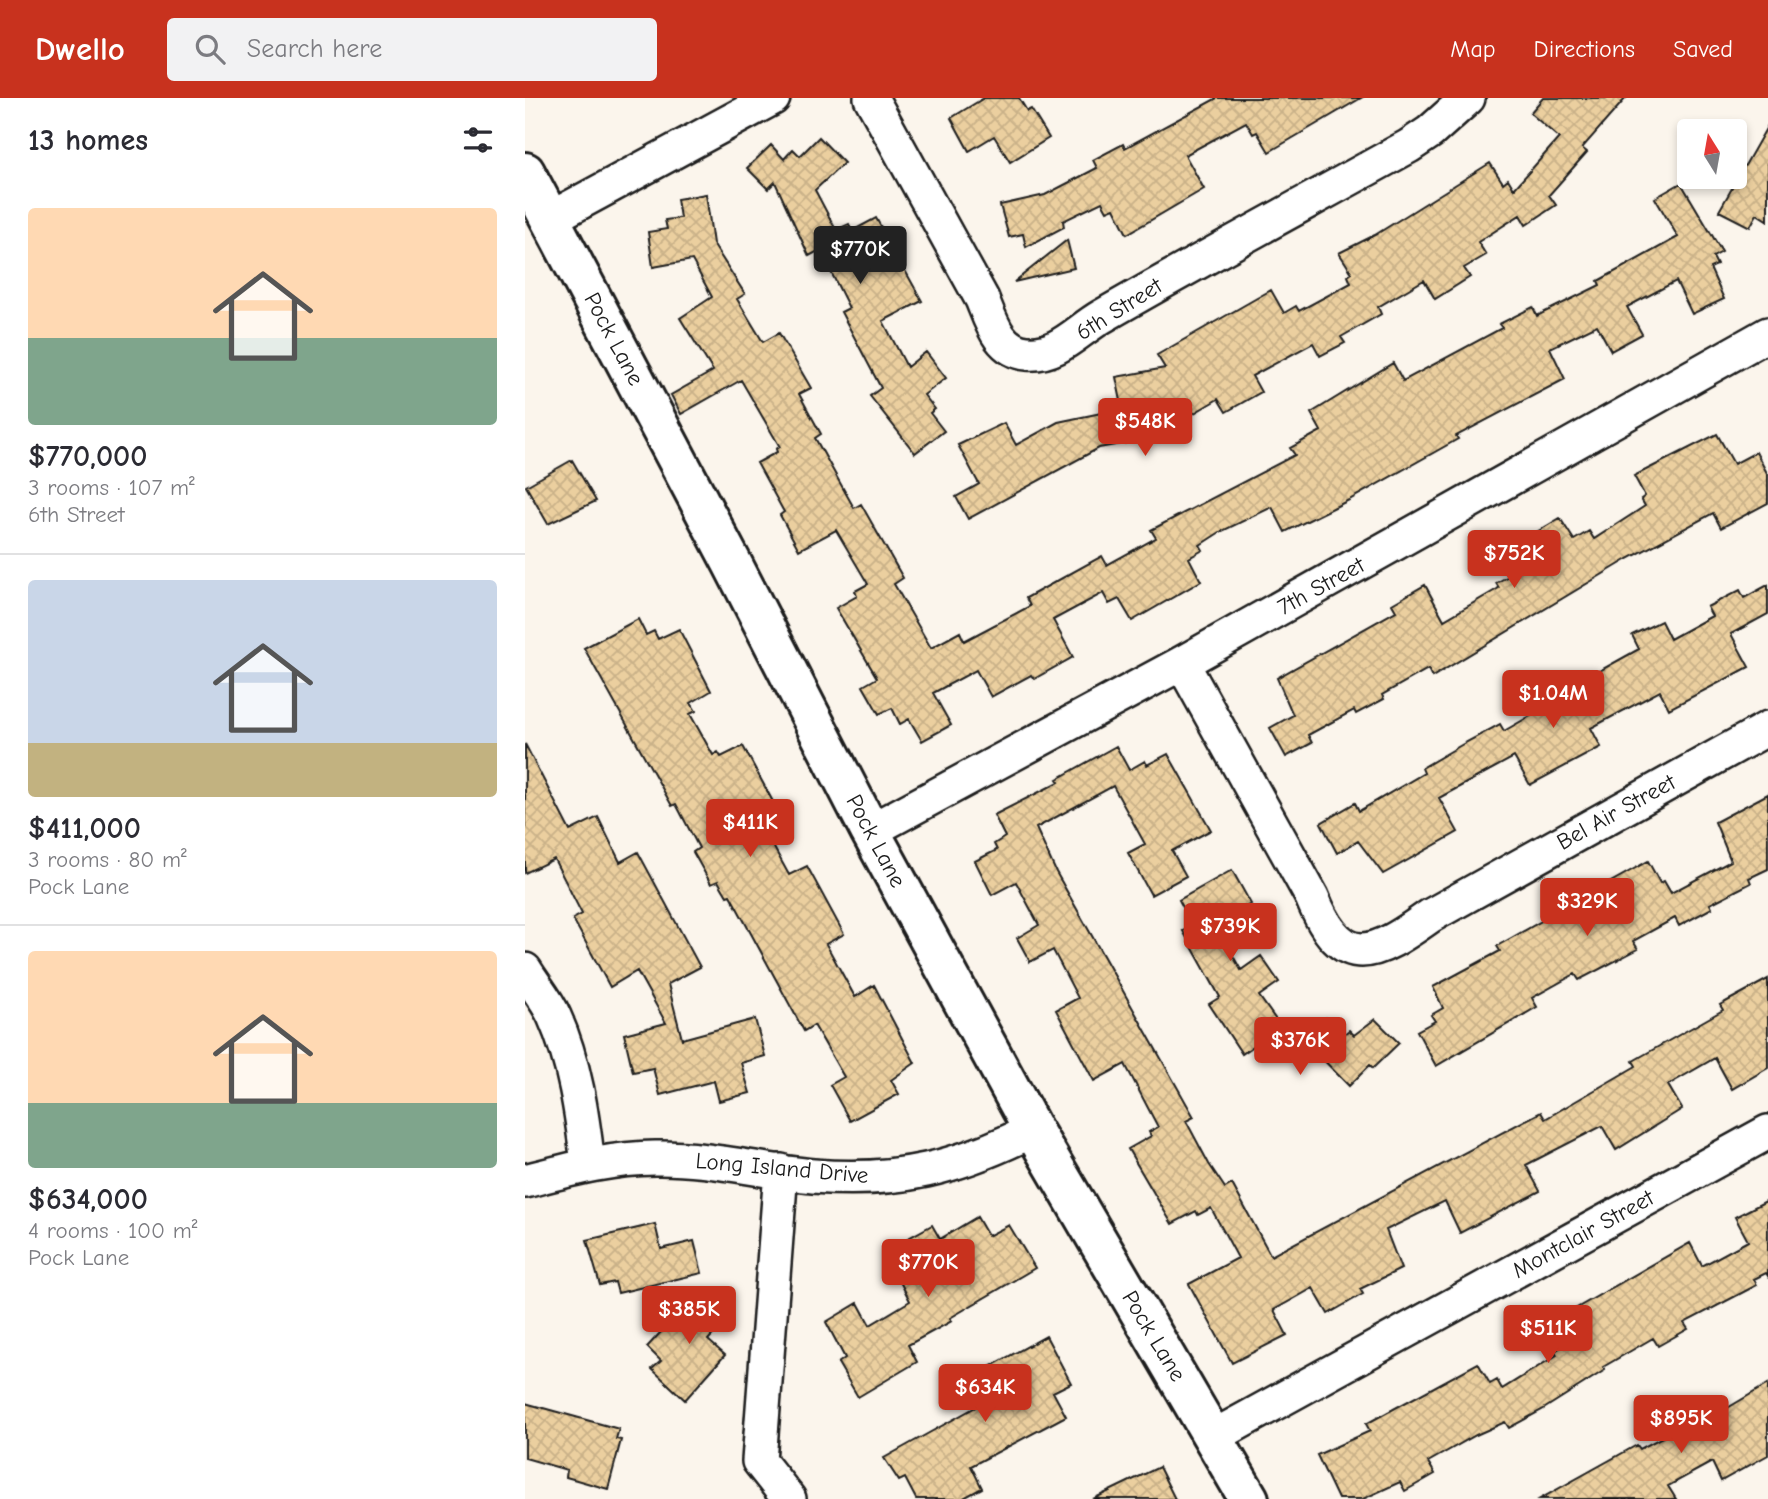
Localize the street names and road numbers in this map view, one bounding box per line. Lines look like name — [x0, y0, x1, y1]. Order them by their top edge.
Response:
street label: 6th Street — [1071, 271, 1168, 346]
street label: Pock Lane — [578, 288, 650, 390]
street label: 7th Street — [1273, 550, 1370, 621]
street label: Bel Air Street — [1552, 768, 1681, 856]
street label: Pock Lane — [840, 790, 912, 892]
street label: Long Island Drive — [694, 1147, 870, 1189]
street label: Montclair Street — [1507, 1183, 1660, 1284]
street label: Pock Lane — [1116, 1286, 1192, 1386]

